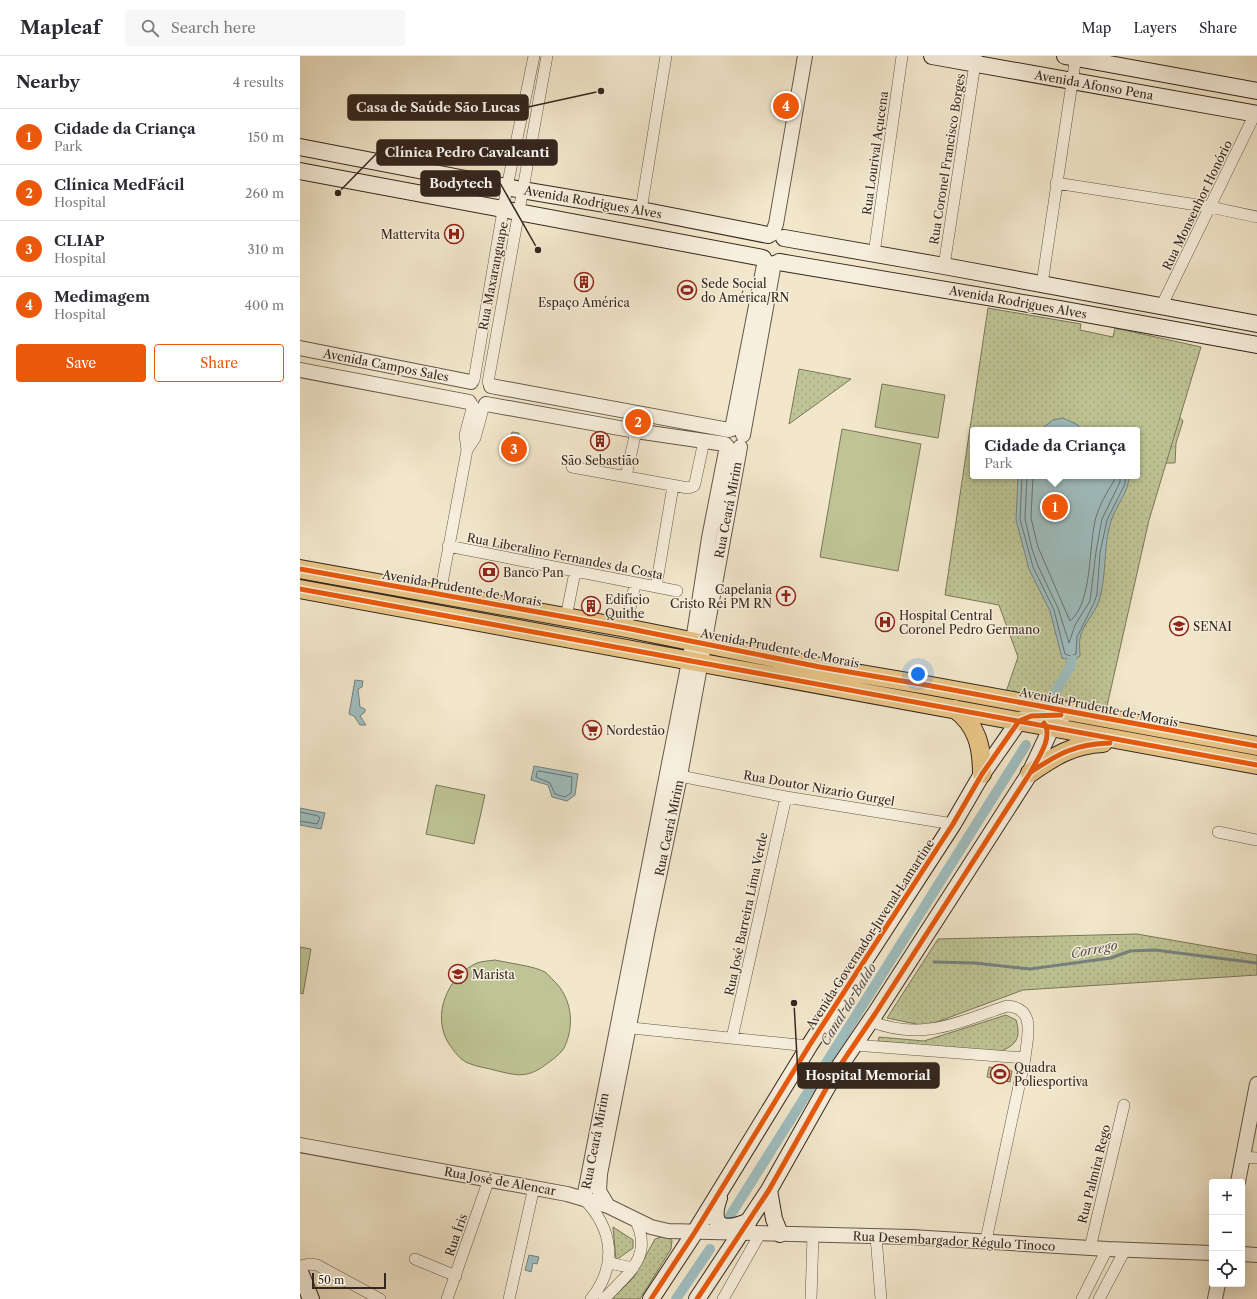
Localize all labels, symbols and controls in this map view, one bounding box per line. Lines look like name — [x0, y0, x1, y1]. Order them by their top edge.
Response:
search box — [125, 10, 405, 46]
text: Mapleaf — [20, 16, 101, 39]
icon: search — [139, 17, 161, 39]
text: Search here — [171, 18, 256, 37]
text: Map — [1081, 19, 1111, 37]
text: Layers — [1133, 19, 1177, 37]
text: Share — [1199, 19, 1237, 37]
street label: Avenida Afonso Pena — [1032, 67, 1155, 103]
text: Nearby — [16, 72, 80, 92]
street label: Rua Coronel Francisco Borges — [926, 72, 968, 246]
text: 4 results — [233, 74, 284, 90]
street label: Rua Lourival Açucena — [859, 89, 891, 216]
pin: 4 — [773, 91, 799, 121]
callout: Casa de Saúde São Lucas — [348, 95, 528, 120]
text: Casa de Saúde São Lucas — [356, 99, 520, 115]
text: Cidade da Criança — [54, 119, 196, 138]
text: 1 — [26, 129, 32, 145]
text: 150 m — [248, 129, 284, 145]
text: Park — [54, 138, 82, 154]
street label: Rua Monsenhor Honório — [1159, 138, 1235, 272]
callout: Clínica Pedro Cavalcanti — [377, 140, 557, 165]
text: Clínica Pedro Cavalcanti — [385, 144, 550, 160]
callout: Bodytech — [421, 171, 500, 196]
text: Clínica MedFácil — [54, 175, 185, 194]
text: Bodytech — [429, 175, 493, 191]
street label: Avenida Rodrigues Alves — [522, 182, 663, 222]
text: 2 — [25, 185, 33, 201]
text: 260 m — [245, 185, 284, 201]
text: Hospital — [54, 194, 106, 210]
street label: Rua Maxaranguape — [475, 220, 511, 332]
hospital icon: Mattervita — [443, 223, 465, 245]
place label: Mattervita — [381, 227, 441, 242]
text: CLIAP — [54, 231, 105, 250]
text: 3 — [25, 241, 33, 257]
text: 310 m — [248, 241, 284, 257]
text: Hospital — [54, 250, 106, 266]
building icon: Espaço América — [573, 271, 595, 293]
place label: Sede Social do América/RN — [701, 276, 790, 305]
sports icon: Sede Social do América/RN — [676, 279, 698, 301]
street label: Avenida Rodrigues Alves — [947, 282, 1088, 322]
text: Medimagem — [54, 287, 150, 306]
place label: Espaço América — [538, 295, 631, 310]
text: 4 — [25, 297, 33, 313]
text: 400 m — [244, 297, 284, 313]
text: Hospital — [54, 306, 106, 322]
button: Save — [16, 344, 146, 382]
button: Share — [154, 344, 284, 382]
street label: Avenida Campos Sales — [321, 345, 450, 385]
pin: 2 — [625, 407, 651, 437]
popup — [970, 427, 1140, 479]
building icon: São Sebastião — [589, 430, 611, 452]
pin: 3 — [501, 434, 527, 464]
text: Cidade da Criança — [984, 436, 1126, 455]
place label: São Sebastião — [561, 453, 639, 468]
text: Park — [984, 455, 1012, 471]
street label: Rua Ceará Mirim — [711, 461, 745, 559]
pin: 1 — [1042, 492, 1068, 522]
street label: Rua Liberalino Fernandes da Costa — [466, 530, 665, 583]
bank icon: Banco Pan — [478, 561, 500, 583]
place label: Banco Pan — [503, 565, 564, 580]
street label: Avenida Prudente de Morais — [380, 566, 543, 609]
place label: Capelania Cristo Rei PM RN — [670, 582, 773, 611]
church icon: Capelania Cristo Rei PM RN — [775, 585, 797, 607]
place label: Edifício Quithe — [605, 592, 650, 621]
building icon: Edifício Quithe — [580, 595, 602, 617]
place label: Hospital Central Coronel Pedro Germano — [899, 608, 1040, 637]
hospital icon: Hospital Central Coronel Pedro Germano — [874, 611, 896, 633]
school or university icon: SENAI — [1168, 615, 1190, 637]
place label: SENAI — [1193, 619, 1232, 634]
street label: Avenida Prudente de Morais — [698, 625, 861, 671]
your location — [908, 664, 928, 684]
street label: Avenida Prudente de Morais — [1017, 684, 1180, 730]
supermarket icon: Nordestão — [581, 719, 603, 741]
place label: Nordestão — [606, 723, 665, 738]
street label: Rua Doutor Nizario Gurgel — [742, 767, 896, 809]
street label: Rua Ceará Mirim — [651, 779, 687, 877]
street label: Rua José Barreira Lima Verde — [721, 831, 771, 997]
street label: Avenida Governador Juvenal Lamartine — [802, 836, 937, 1033]
water label: Corrego — [1069, 937, 1119, 961]
water label: Canal do Baldo — [816, 960, 880, 1048]
school or university icon: Marista — [447, 963, 469, 985]
place label: Marista — [472, 967, 515, 982]
place label: Quadra Poliesportiva — [1014, 1060, 1089, 1089]
callout: Hospital Memorial — [798, 1063, 939, 1088]
sports icon: Quadra Poliesportiva — [989, 1063, 1011, 1085]
text: Hospital Memorial — [805, 1067, 931, 1083]
street label: Rua Ceará Mirim — [578, 1092, 612, 1190]
street label: Rua Palmira Rego — [1074, 1123, 1114, 1225]
street label: Rua José de Alencar — [443, 1164, 557, 1198]
map controls — [1209, 1179, 1245, 1287]
button: + — [1209, 1179, 1245, 1215]
street label: Rua Íris — [441, 1211, 470, 1258]
button: − — [1209, 1215, 1245, 1251]
street label: Rua Desembargador Régulo Tinoco — [852, 1228, 1056, 1254]
button: locate — [1209, 1251, 1245, 1287]
scale bar — [312, 1271, 386, 1290]
text: 50 m — [318, 1273, 344, 1287]

